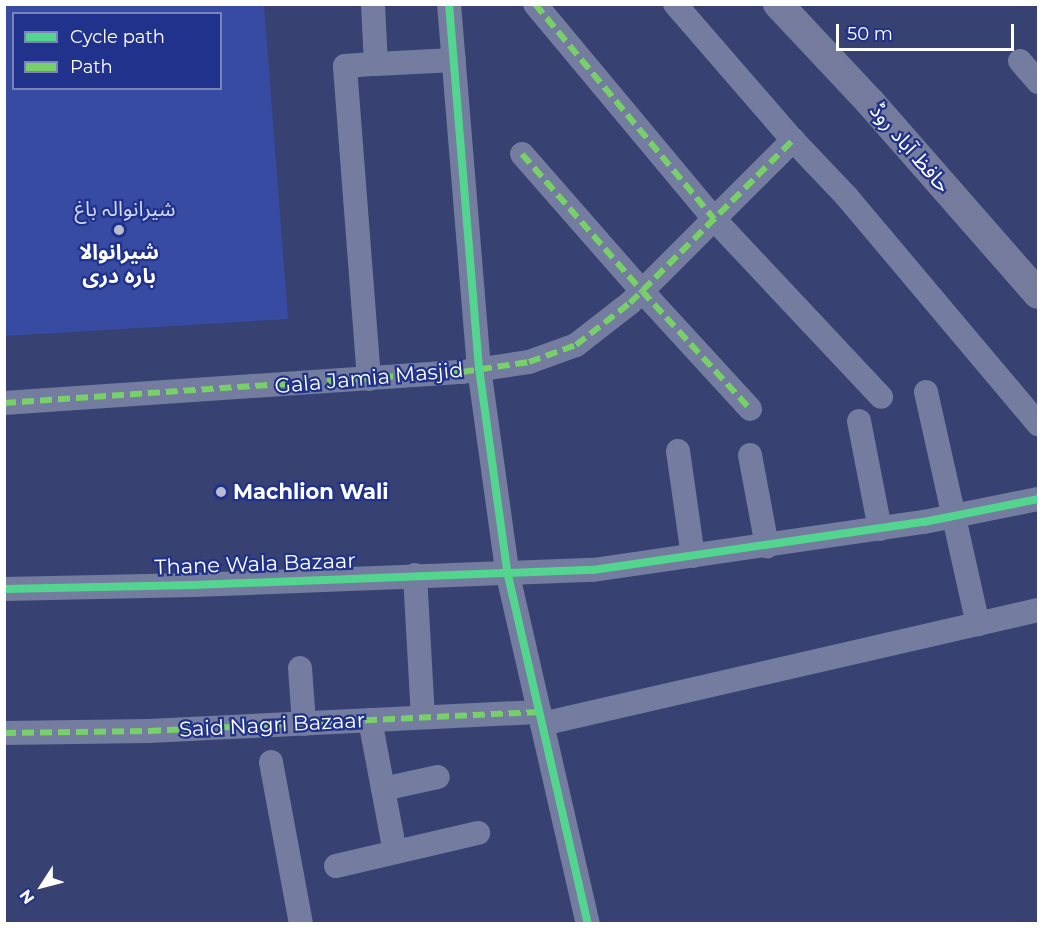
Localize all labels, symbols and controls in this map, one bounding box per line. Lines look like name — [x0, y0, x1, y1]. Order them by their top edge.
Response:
legend — [12, 12, 222, 90]
scale bar — [839, 12, 1018, 50]
text: 50 m — [847, 23, 893, 45]
text: Cycle path — [70, 26, 165, 48]
text: Path — [70, 56, 113, 78]
street label: حافظ آباد روڈ — [864, 98, 956, 198]
park label: شیرانوالہ باغ — [74, 196, 176, 222]
marker: شیرانوالا بارہ دری — [112, 223, 126, 237]
place label: شیرانوالا بارہ دری — [79, 239, 159, 289]
street label: Gala Jamia Masjid — [274, 357, 464, 399]
place label: Machlion Wali — [233, 479, 389, 505]
marker: Machlion Wali — [214, 485, 228, 499]
street label: Thane Wala Bazaar — [154, 548, 356, 580]
street label: Said Nagri Bazaar — [178, 708, 366, 742]
north arrow — [12, 856, 72, 916]
text: N — [16, 886, 39, 908]

